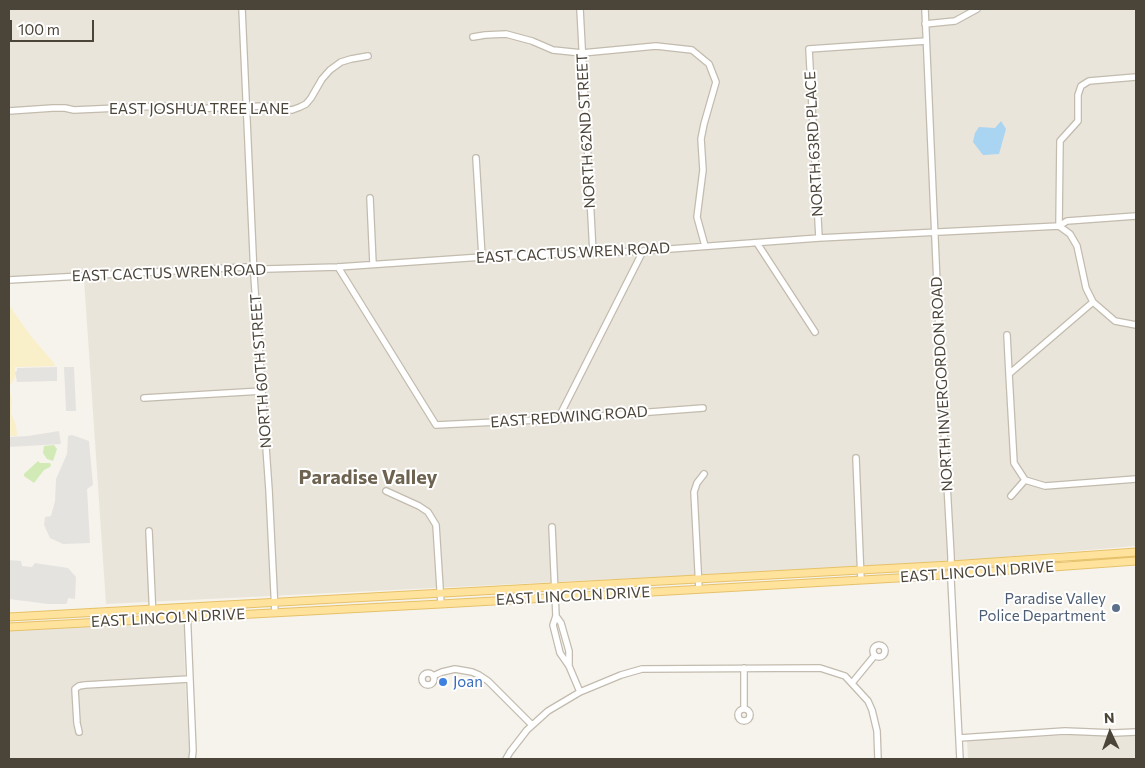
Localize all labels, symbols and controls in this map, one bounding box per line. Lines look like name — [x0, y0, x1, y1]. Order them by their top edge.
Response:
scale bar — [12, 10, 96, 42]
text: 100 m — [18, 20, 60, 38]
street label: NORTH 62ND STREET — [573, 53, 599, 209]
street label: NORTH 63RD PLACE — [801, 71, 827, 217]
street label: EAST JOSHUA TREE LANE — [109, 100, 289, 118]
street label: EAST CACTUS WREN ROAD — [475, 239, 671, 267]
street label: EAST CACTUS WREN ROAD — [71, 261, 267, 285]
street label: NORTH INVERGORDON ROAD — [927, 276, 957, 492]
street label: NORTH 60TH STREET — [247, 293, 275, 449]
street label: EAST REDWING ROAD — [490, 403, 648, 431]
district label: Paradise Valley — [299, 465, 437, 489]
street label: EAST LINCOLN DRIVE — [899, 558, 1055, 586]
street label: EAST LINCOLN DRIVE — [496, 583, 650, 609]
place label: Paradise Valley Police Department — [978, 590, 1106, 625]
marker: Paradise Valley Police Department — [1110, 602, 1122, 614]
street label: EAST LINCOLN DRIVE — [91, 605, 245, 631]
place label: Joan — [453, 673, 483, 691]
marker: Joan — [437, 676, 449, 688]
north arrow — [1085, 708, 1135, 758]
text: N — [1104, 709, 1115, 726]

